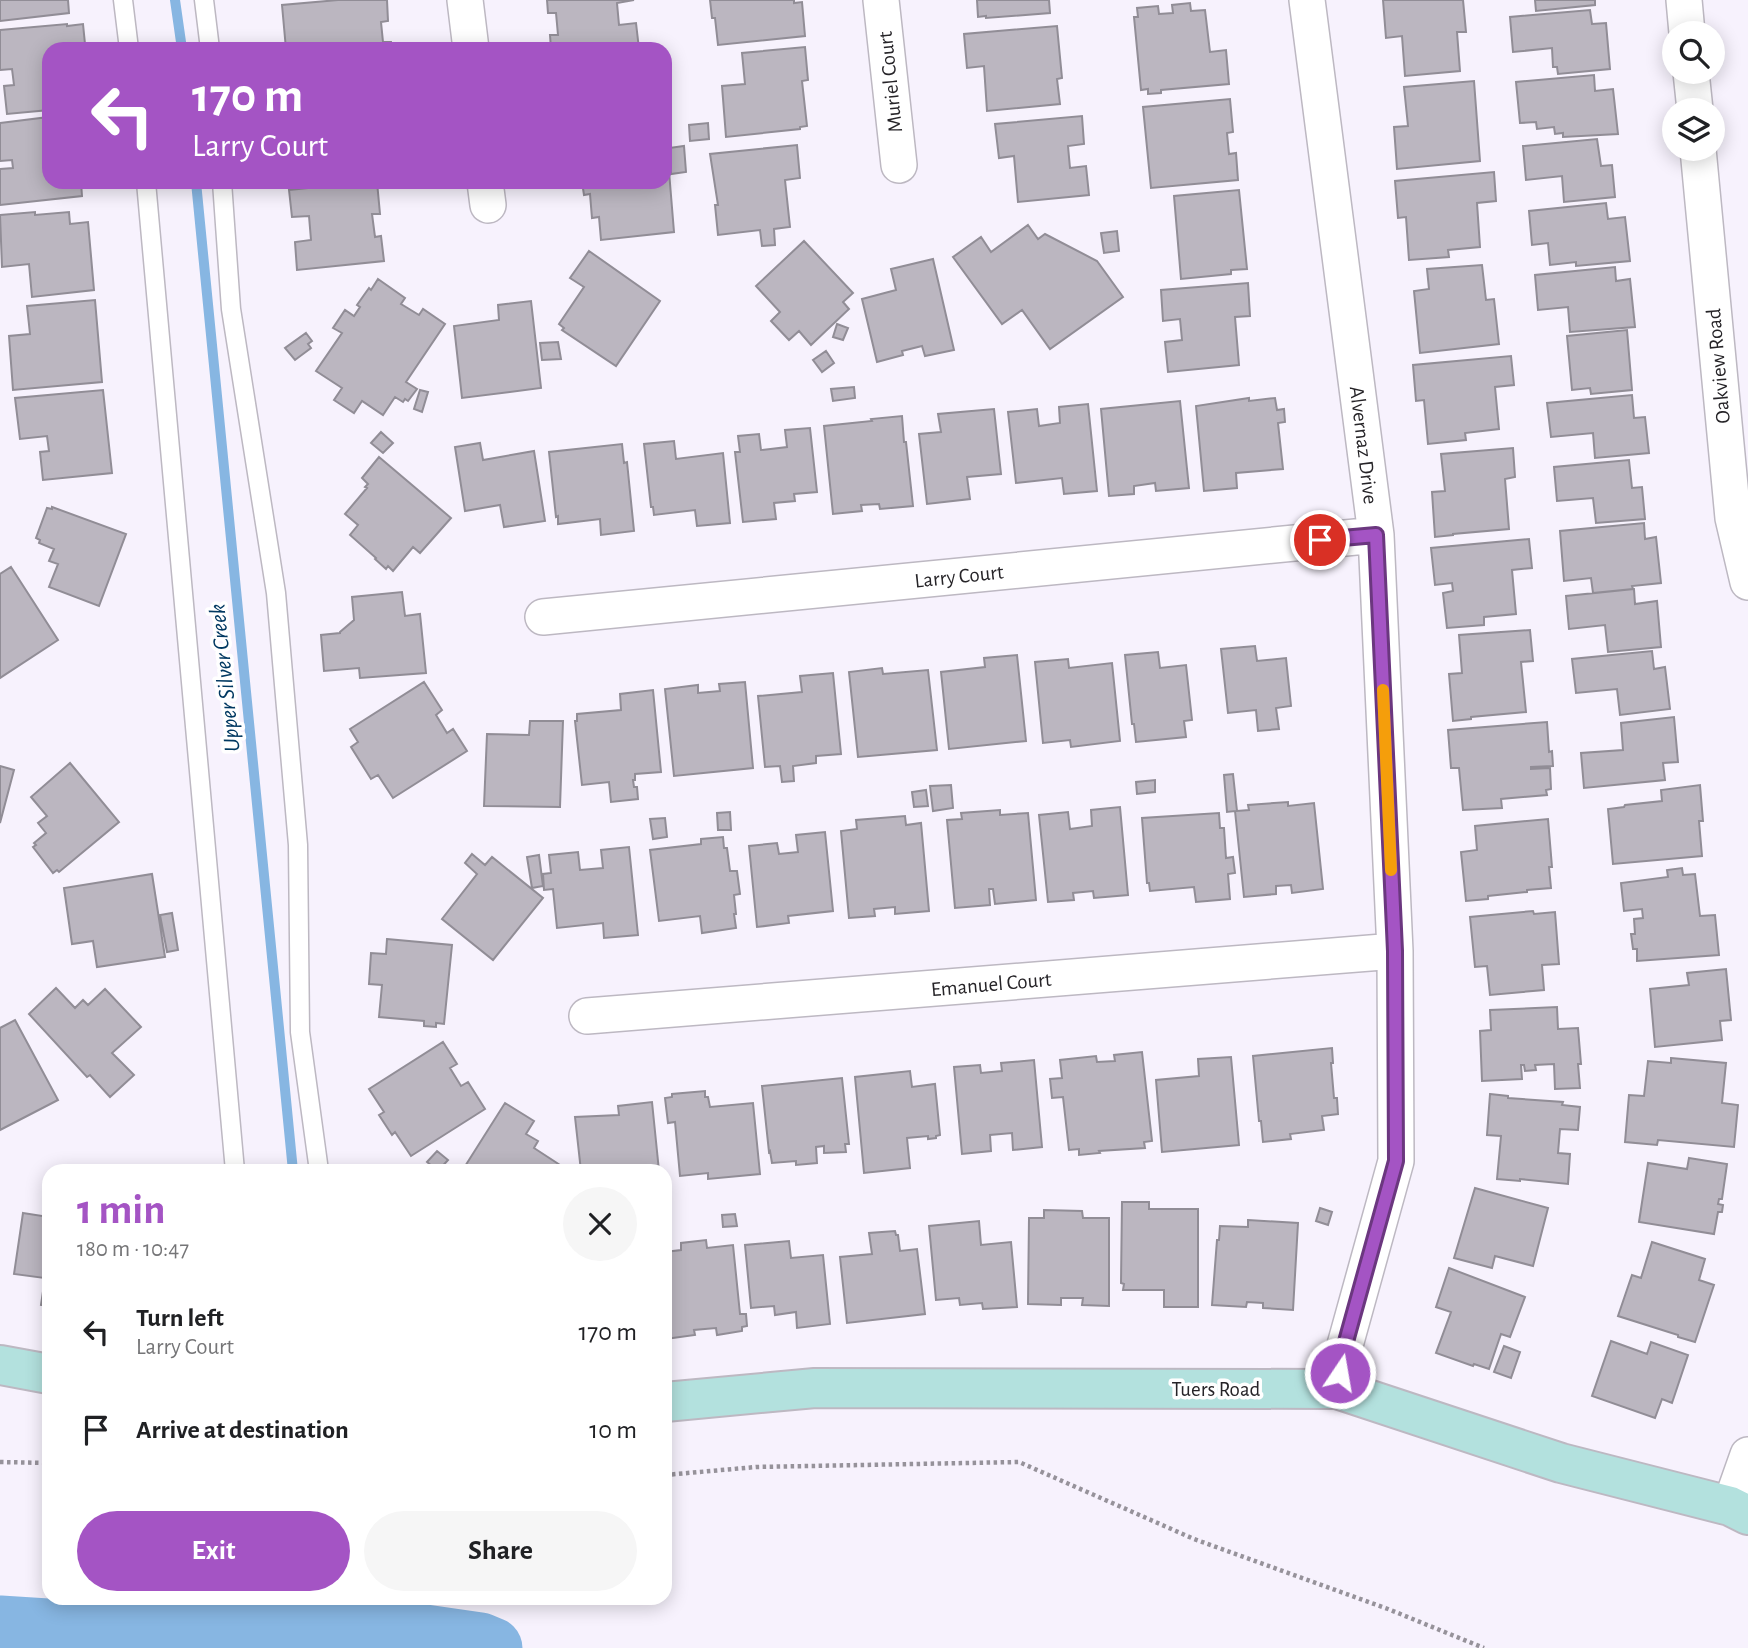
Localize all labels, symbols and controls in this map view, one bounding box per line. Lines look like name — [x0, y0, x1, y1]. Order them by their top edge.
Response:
map controls — [1662, 21, 1725, 161]
button: search — [1662, 21, 1725, 84]
street label: Muriel Court — [875, 30, 906, 134]
icon: left — [77, 70, 168, 161]
text: 170 m — [192, 72, 303, 121]
button: layers — [1662, 98, 1725, 161]
text: Larry Court — [192, 130, 328, 162]
street label: Oakview Road — [1703, 307, 1734, 424]
street label: Alvernaz Drive — [1346, 385, 1381, 505]
pin — [1290, 510, 1350, 570]
icon: arrive — [1301, 521, 1339, 559]
street label: Larry Court — [914, 561, 1005, 592]
water label: Upper Silver Creek — [206, 602, 245, 753]
street label: Emanuel Court — [930, 969, 1052, 1000]
button: close — [563, 1187, 637, 1261]
text: 1 min — [77, 1189, 166, 1231]
text: 180 m · 10:47 — [77, 1238, 189, 1261]
text: Turn left — [136, 1305, 224, 1331]
icon: left — [77, 1313, 115, 1351]
text: 170 m — [578, 1319, 637, 1345]
text: Larry Court — [136, 1336, 234, 1359]
position arrow — [1303, 1336, 1377, 1410]
street label: Tuers Road — [1172, 1379, 1261, 1400]
icon: arrive — [77, 1411, 115, 1449]
text: Arrive at destination — [136, 1417, 349, 1443]
text: 10 m — [589, 1417, 637, 1443]
button: Exit — [77, 1511, 350, 1591]
button: Share — [364, 1511, 637, 1591]

